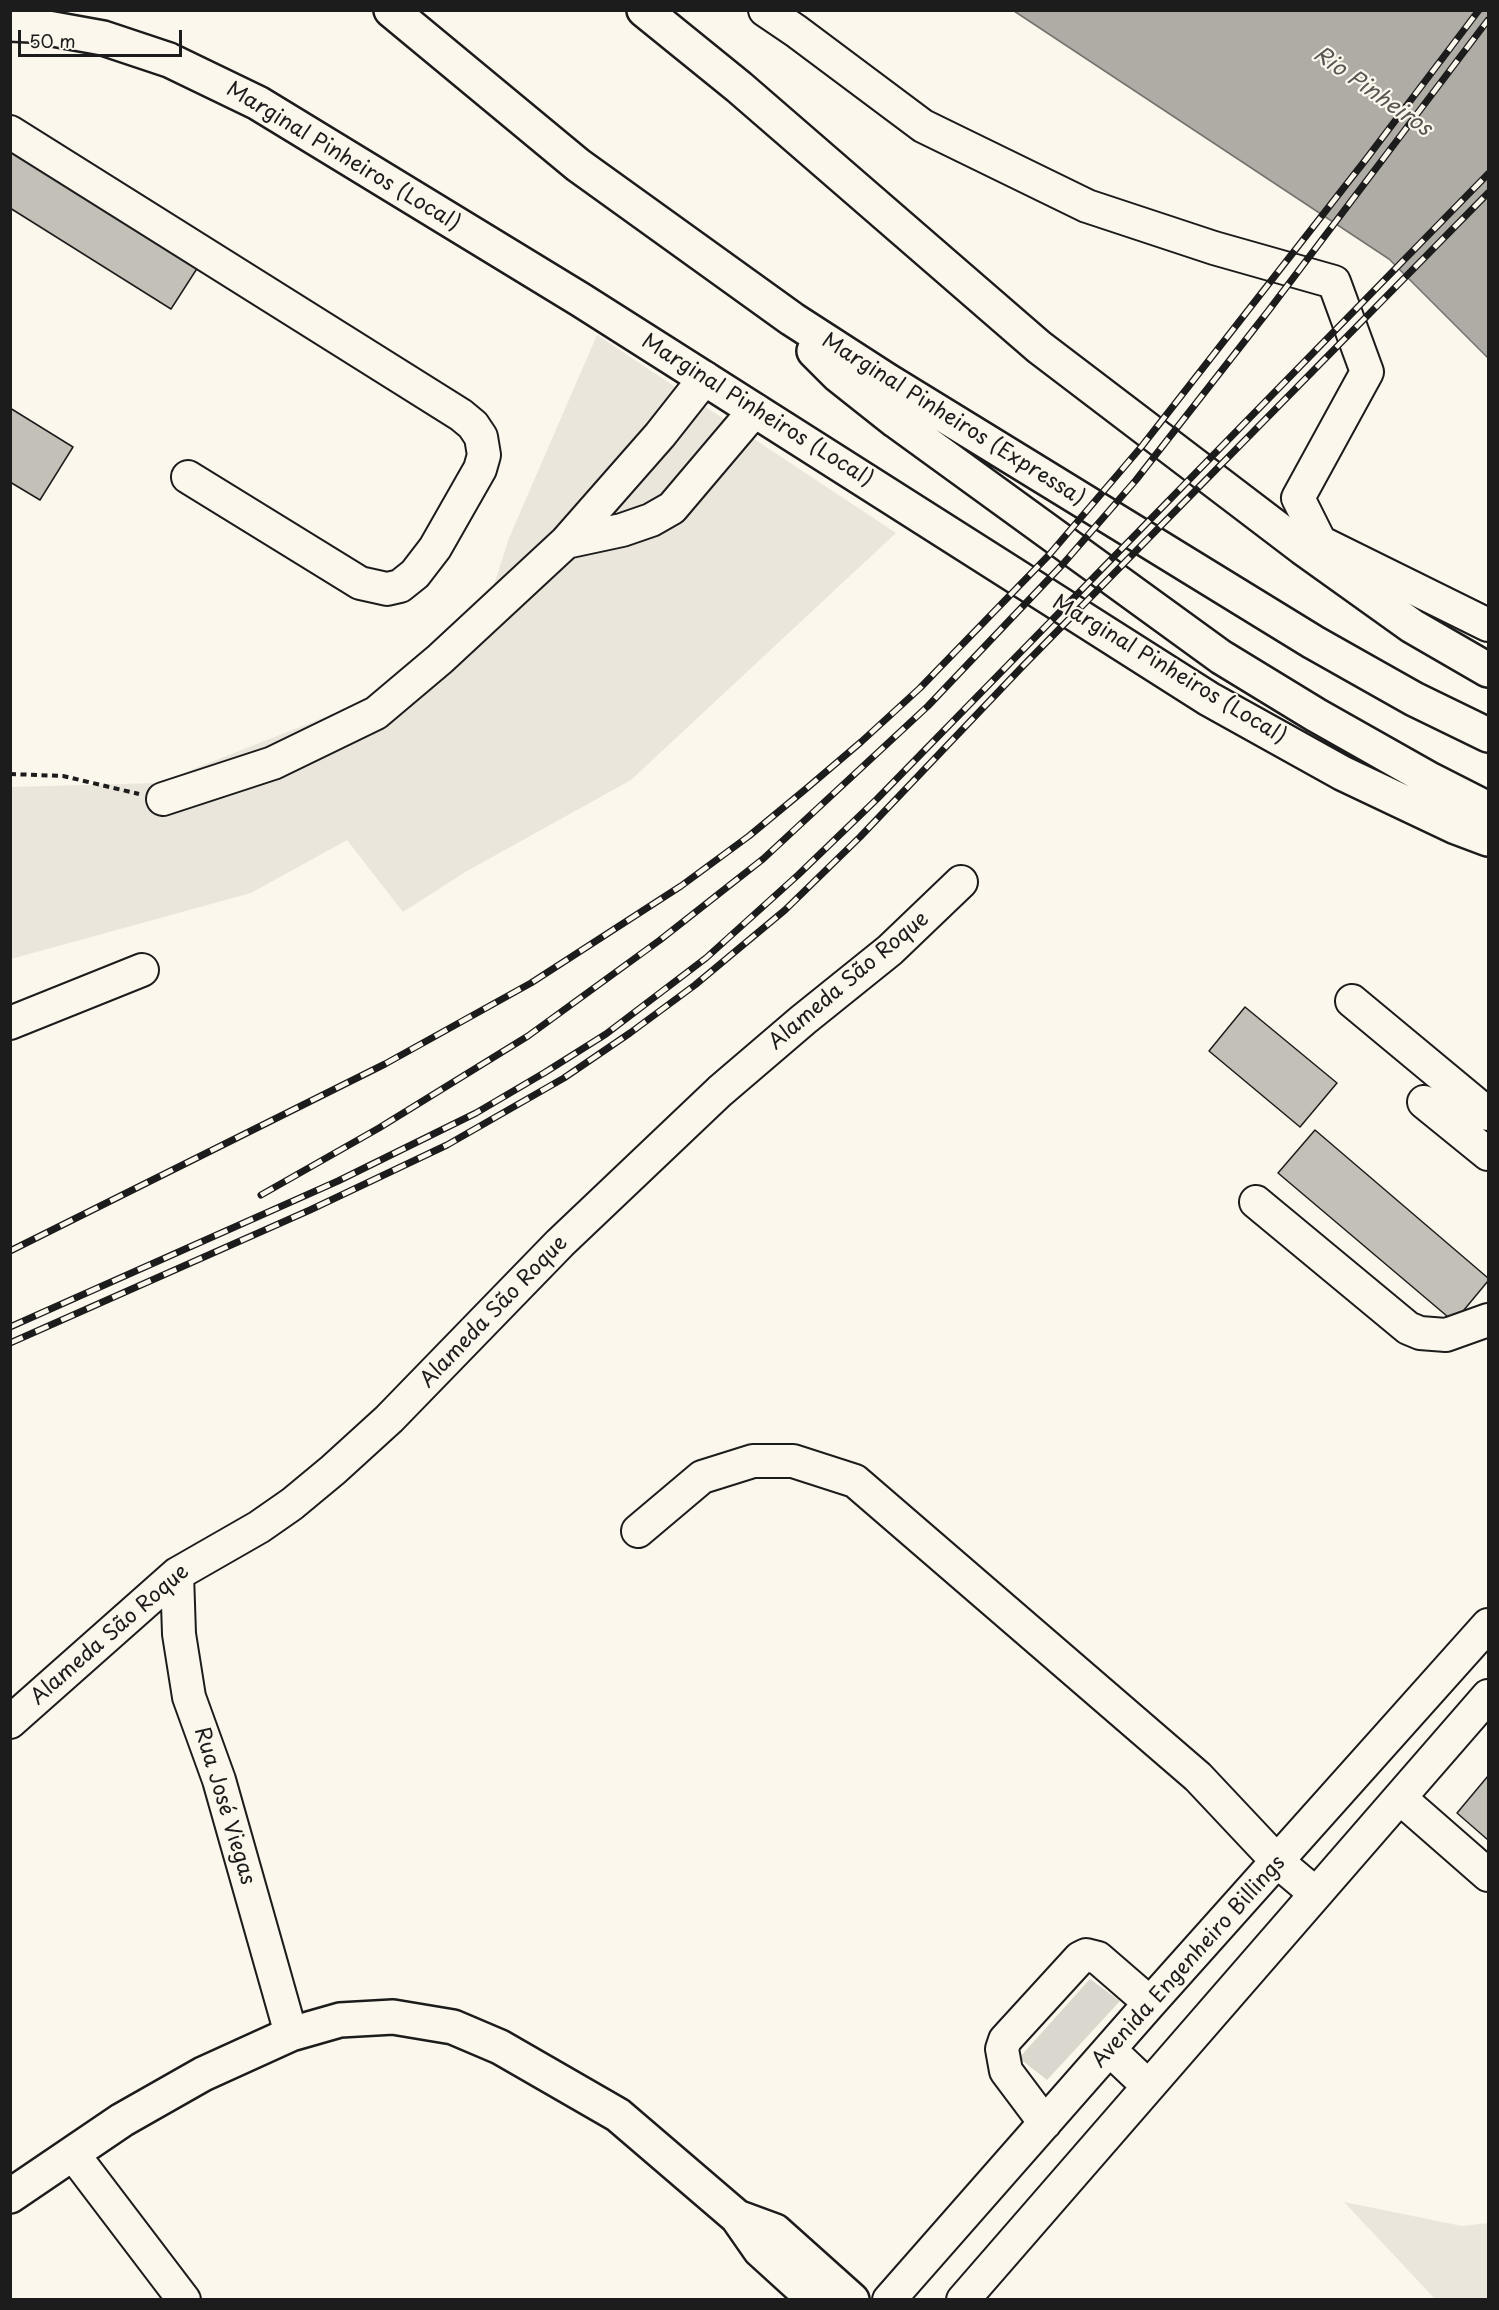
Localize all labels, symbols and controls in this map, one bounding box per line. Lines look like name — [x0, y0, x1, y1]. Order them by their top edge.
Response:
scale bar — [21, 18, 184, 56]
text: 50 m — [29, 27, 76, 54]
water label: Rio Pinheiros — [1308, 42, 1436, 142]
street label: Marginal Pinheiros (Local) — [222, 77, 464, 237]
street label: Marginal Pinheiros (Expressa) — [817, 328, 1089, 512]
street label: Marginal Pinheiros (Local) — [637, 329, 877, 493]
street label: Marginal Pinheiros (Local) — [1048, 590, 1290, 750]
street label: Alameda São Roque — [764, 907, 934, 1055]
street label: Alameda São Roque — [415, 1231, 573, 1393]
street label: Alameda São Roque — [26, 1559, 194, 1711]
street label: Rua José Viegas — [188, 1724, 260, 1888]
street label: Avenida Engenheiro Billings — [1087, 1851, 1291, 2073]

